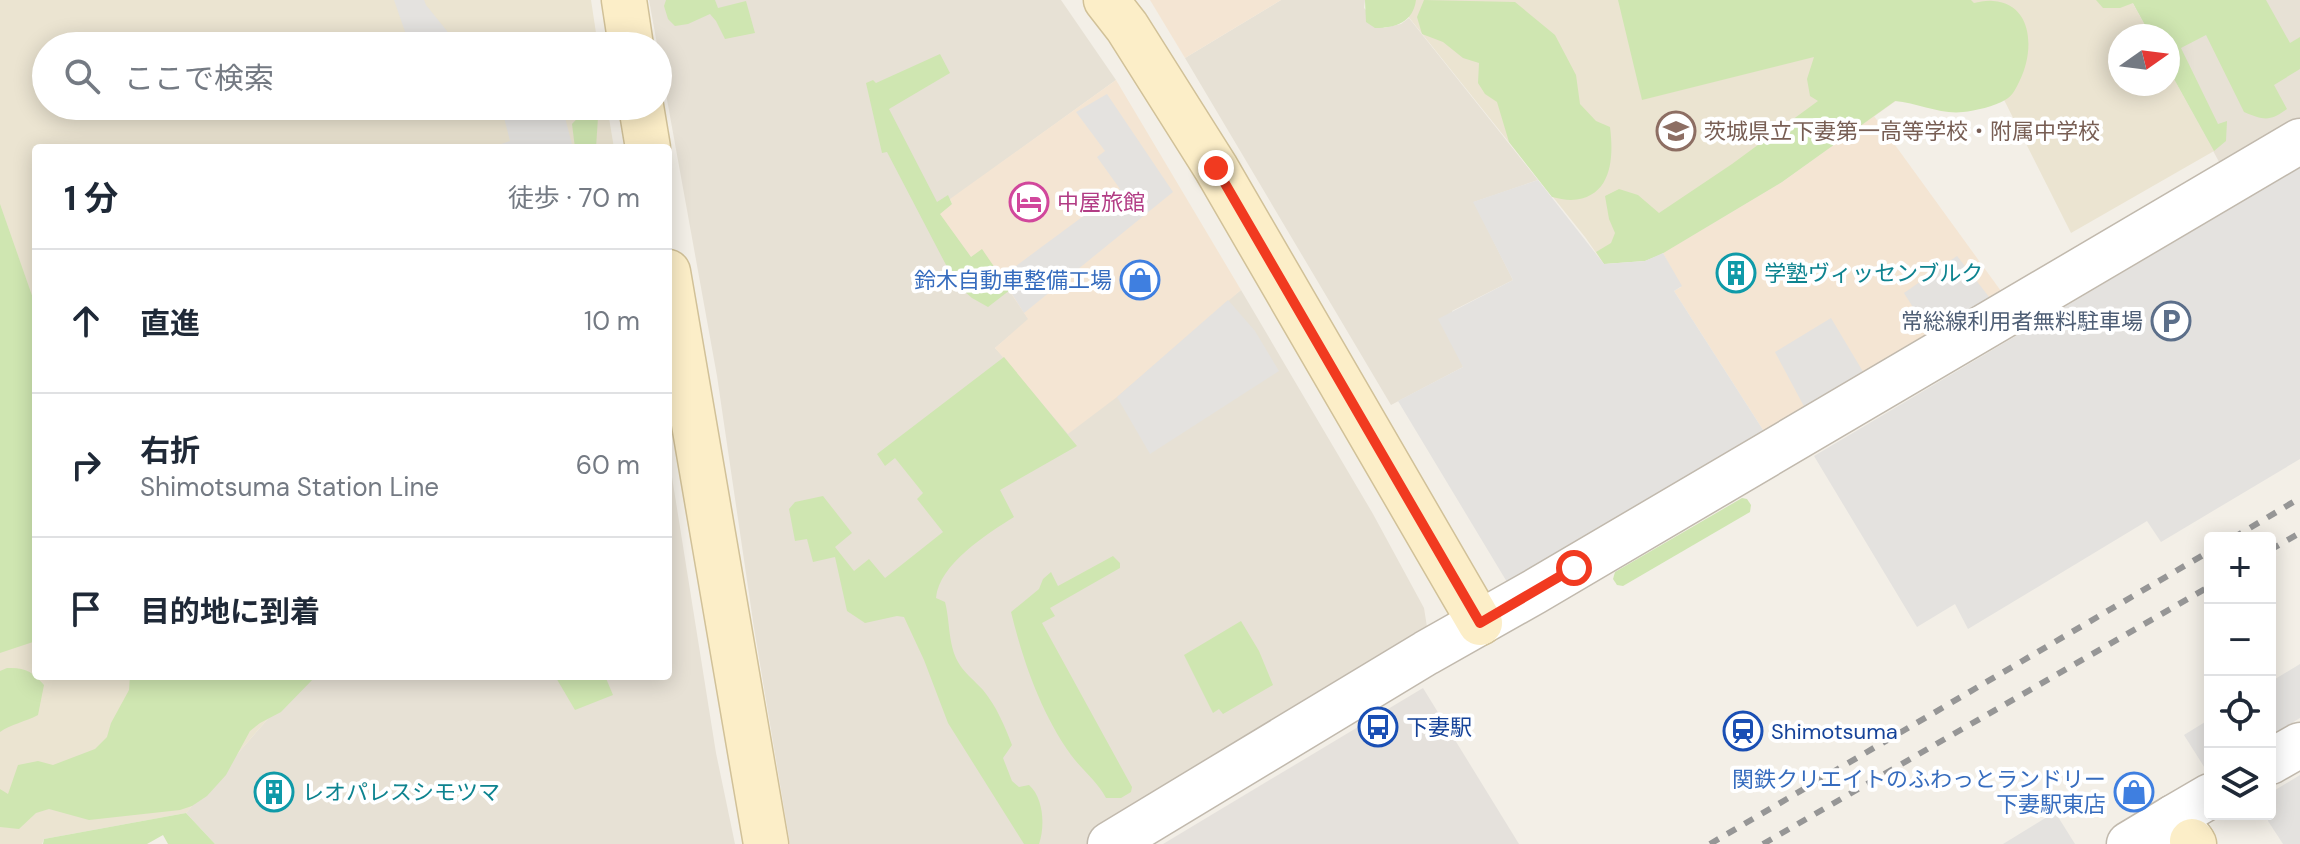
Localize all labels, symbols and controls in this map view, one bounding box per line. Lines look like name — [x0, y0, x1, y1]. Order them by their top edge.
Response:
north arrow — [2108, 24, 2180, 96]
search box — [32, 32, 672, 120]
icon: search — [60, 54, 104, 98]
text: ここで検索 — [124, 59, 274, 98]
school or university icon: 茨城県立下妻第一高等学校・附属中学校 — [1655, 110, 1697, 152]
place label: 茨城県立下妻第一高等学校・附属中学校 — [1704, 117, 2100, 146]
route end — [1198, 150, 1234, 186]
text: 1 分 — [64, 176, 118, 221]
text: 徒歩 · 70 m — [508, 181, 640, 215]
hotel icon: 中屋旅館 — [1008, 181, 1050, 223]
place label: 中屋旅館 — [1057, 188, 1145, 217]
building icon: 学塾ヴィッセンブルク — [1715, 252, 1757, 294]
shop icon: 鈴木自動車整備工場 — [1119, 259, 1161, 301]
place label: 学塾ヴィッセンブルク — [1764, 259, 1983, 288]
place label: 鈴木自動車整備工場 — [914, 266, 1112, 295]
icon: ahead — [64, 299, 108, 343]
parking icon: 常総線利用者無料駐車場 — [2150, 300, 2192, 342]
text: 直進 — [140, 304, 200, 343]
text: 10 m — [584, 304, 640, 338]
place label: 常総線利用者無料駐車場 — [1901, 307, 2143, 336]
text: 右折 — [140, 431, 200, 470]
icon: right — [64, 443, 108, 487]
text: 60 m — [576, 448, 640, 482]
text: Shimotsuma Station Line — [140, 470, 439, 504]
map controls — [2204, 532, 2276, 820]
button: + — [2204, 532, 2276, 604]
route start — [1556, 550, 1592, 586]
icon: arrive — [64, 587, 108, 631]
text: 目的地に到着 — [140, 592, 320, 631]
button: − — [2204, 604, 2276, 676]
button: locate — [2204, 676, 2276, 748]
bus stop icon: 下妻駅 — [1357, 706, 1399, 748]
station icon: Shimotsuma — [1722, 710, 1764, 752]
place label: 下妻駅 — [1406, 713, 1472, 742]
place label: Shimotsuma — [1771, 717, 1898, 746]
button: layers — [2204, 748, 2276, 820]
place label: 関鉄クリエイトのふわっとランドリー 下妻駅東店 — [1732, 765, 2106, 819]
building icon: レオパレスシモツマ — [253, 771, 295, 813]
shop icon: 関鉄クリエイトのふわっとランドリー 下妻駅東店 — [2113, 771, 2155, 813]
place label: レオパレスシモツマ — [302, 778, 500, 807]

